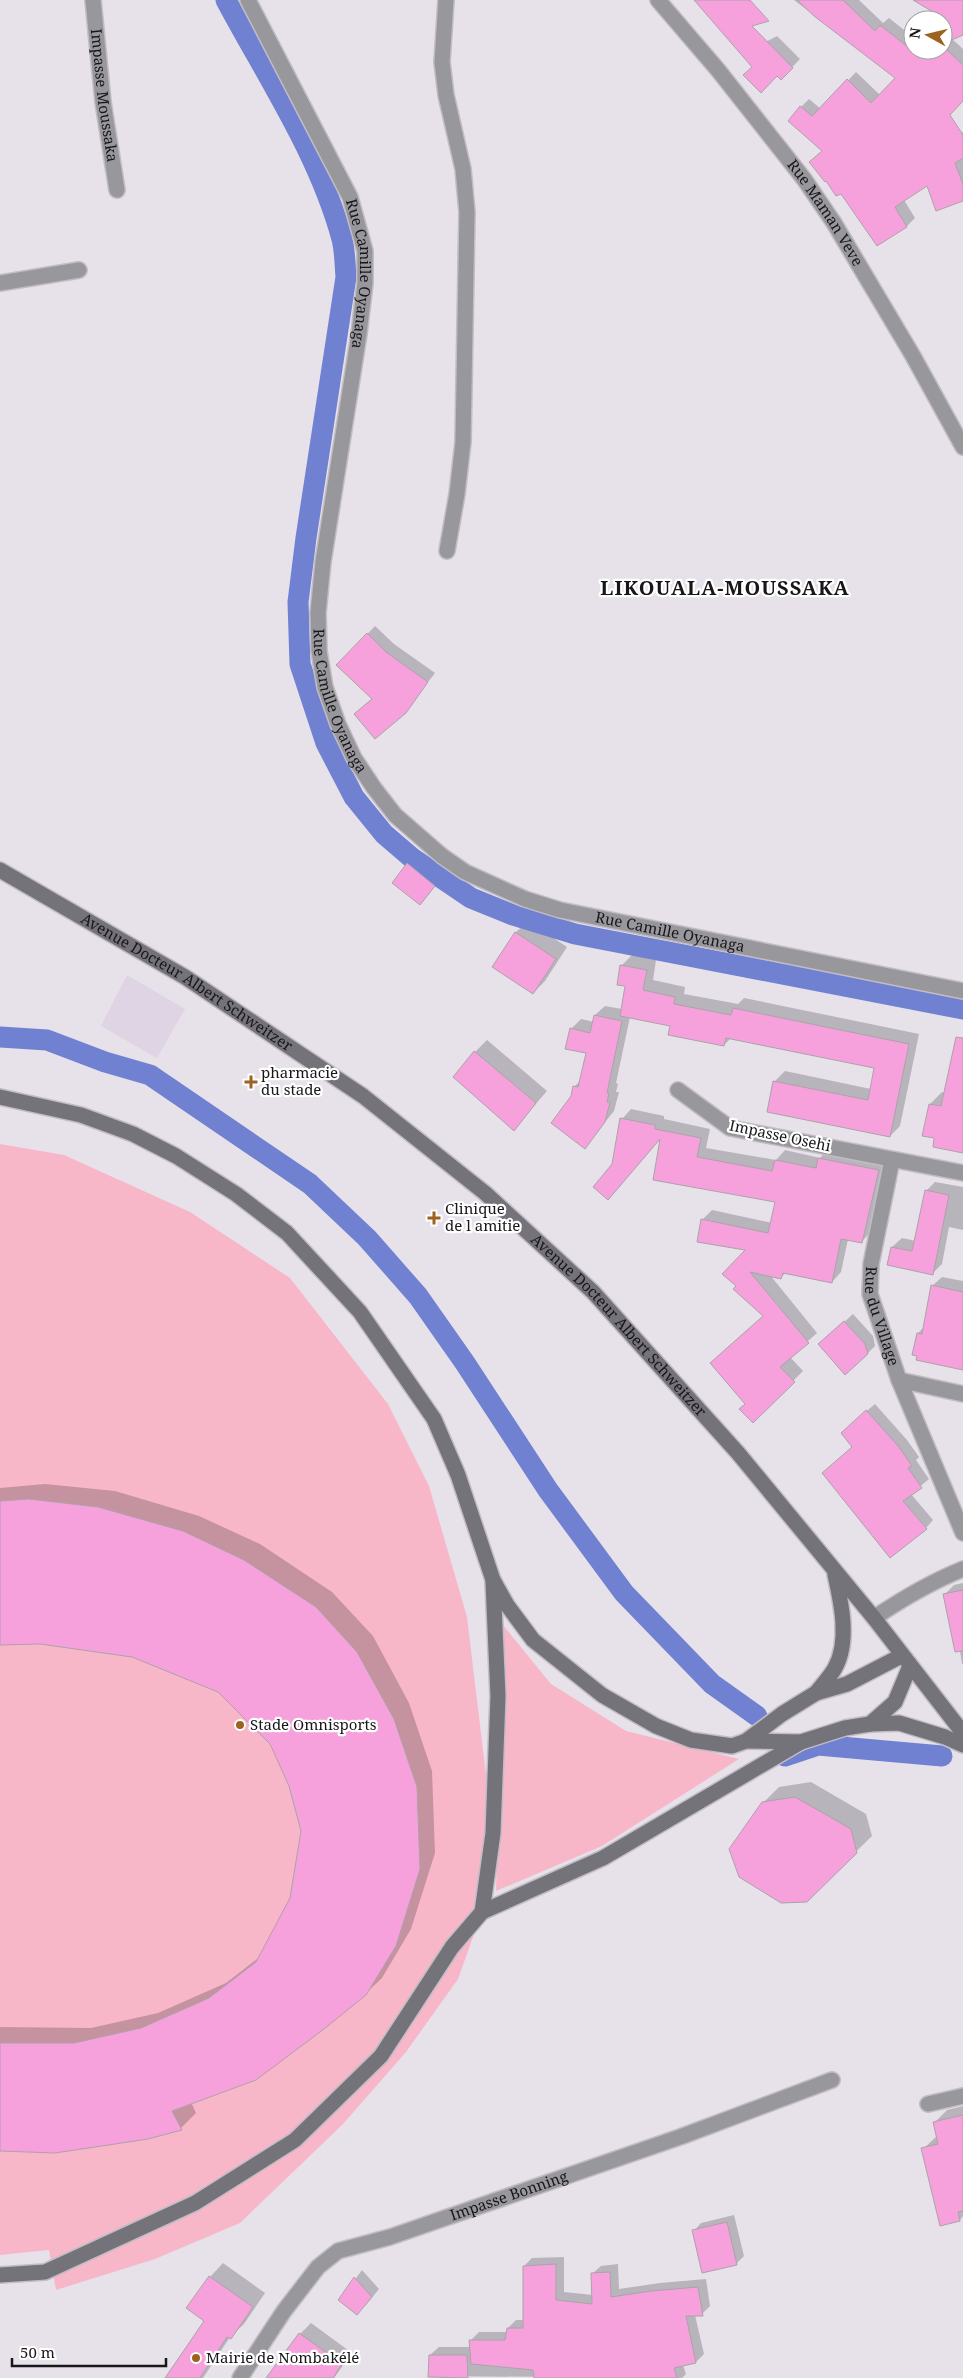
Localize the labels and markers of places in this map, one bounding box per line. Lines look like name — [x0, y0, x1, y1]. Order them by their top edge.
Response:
place label: pharmacie du stade — [261, 1062, 338, 1099]
marker: pharmacie du stade — [245, 1076, 257, 1088]
place label: Clinique de l amitie — [445, 1198, 520, 1235]
marker: Clinique de l amitie — [427, 1211, 441, 1225]
place label: Stade Omnisports — [250, 1714, 377, 1734]
marker: Stade Omnisports — [234, 1719, 246, 1731]
place label: Mairie de Nombakélé — [206, 2347, 359, 2367]
marker: Mairie de Nombakélé — [190, 2352, 202, 2364]

